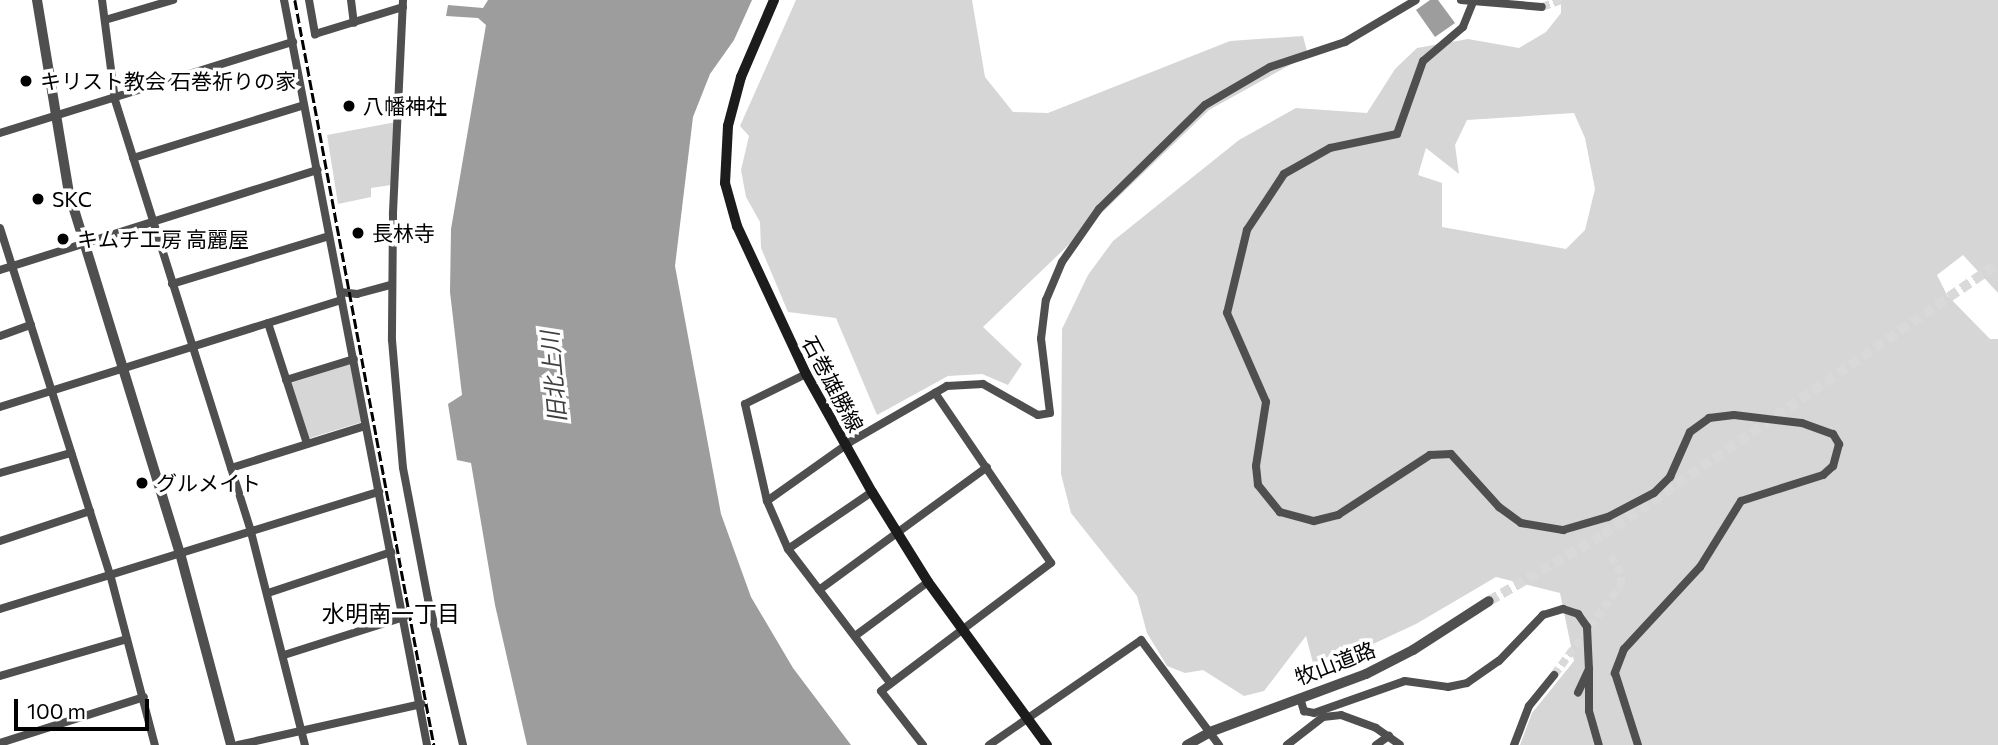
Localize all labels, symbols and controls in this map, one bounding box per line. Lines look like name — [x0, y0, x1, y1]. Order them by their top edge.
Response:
place label: キリスト教会 石巻祈りの家 — [40, 68, 296, 94]
marker: キリスト教会 石巻祈りの家 — [18, 73, 34, 89]
place label: 八幡神社 — [363, 93, 447, 119]
marker: 八幡神社 — [341, 98, 357, 114]
place label: SKC — [52, 186, 92, 212]
marker: SKC — [30, 191, 46, 207]
place label: 長林寺 — [372, 220, 435, 246]
marker: 長林寺 — [350, 225, 366, 241]
place label: キムチ工房 高麗屋 — [77, 226, 249, 252]
marker: キムチ工房 高麗屋 — [55, 231, 71, 247]
water label: 旧北上川 — [535, 330, 571, 424]
street label: 石巻雄勝線 — [797, 332, 869, 436]
place label: グルメイト — [156, 470, 261, 496]
marker: グルメイト — [134, 475, 150, 491]
district label: 水明南一丁目 — [322, 599, 460, 627]
street label: 牧山道路 — [1291, 636, 1379, 690]
scale bar — [18, 686, 152, 730]
text: 100 m — [27, 698, 86, 723]

